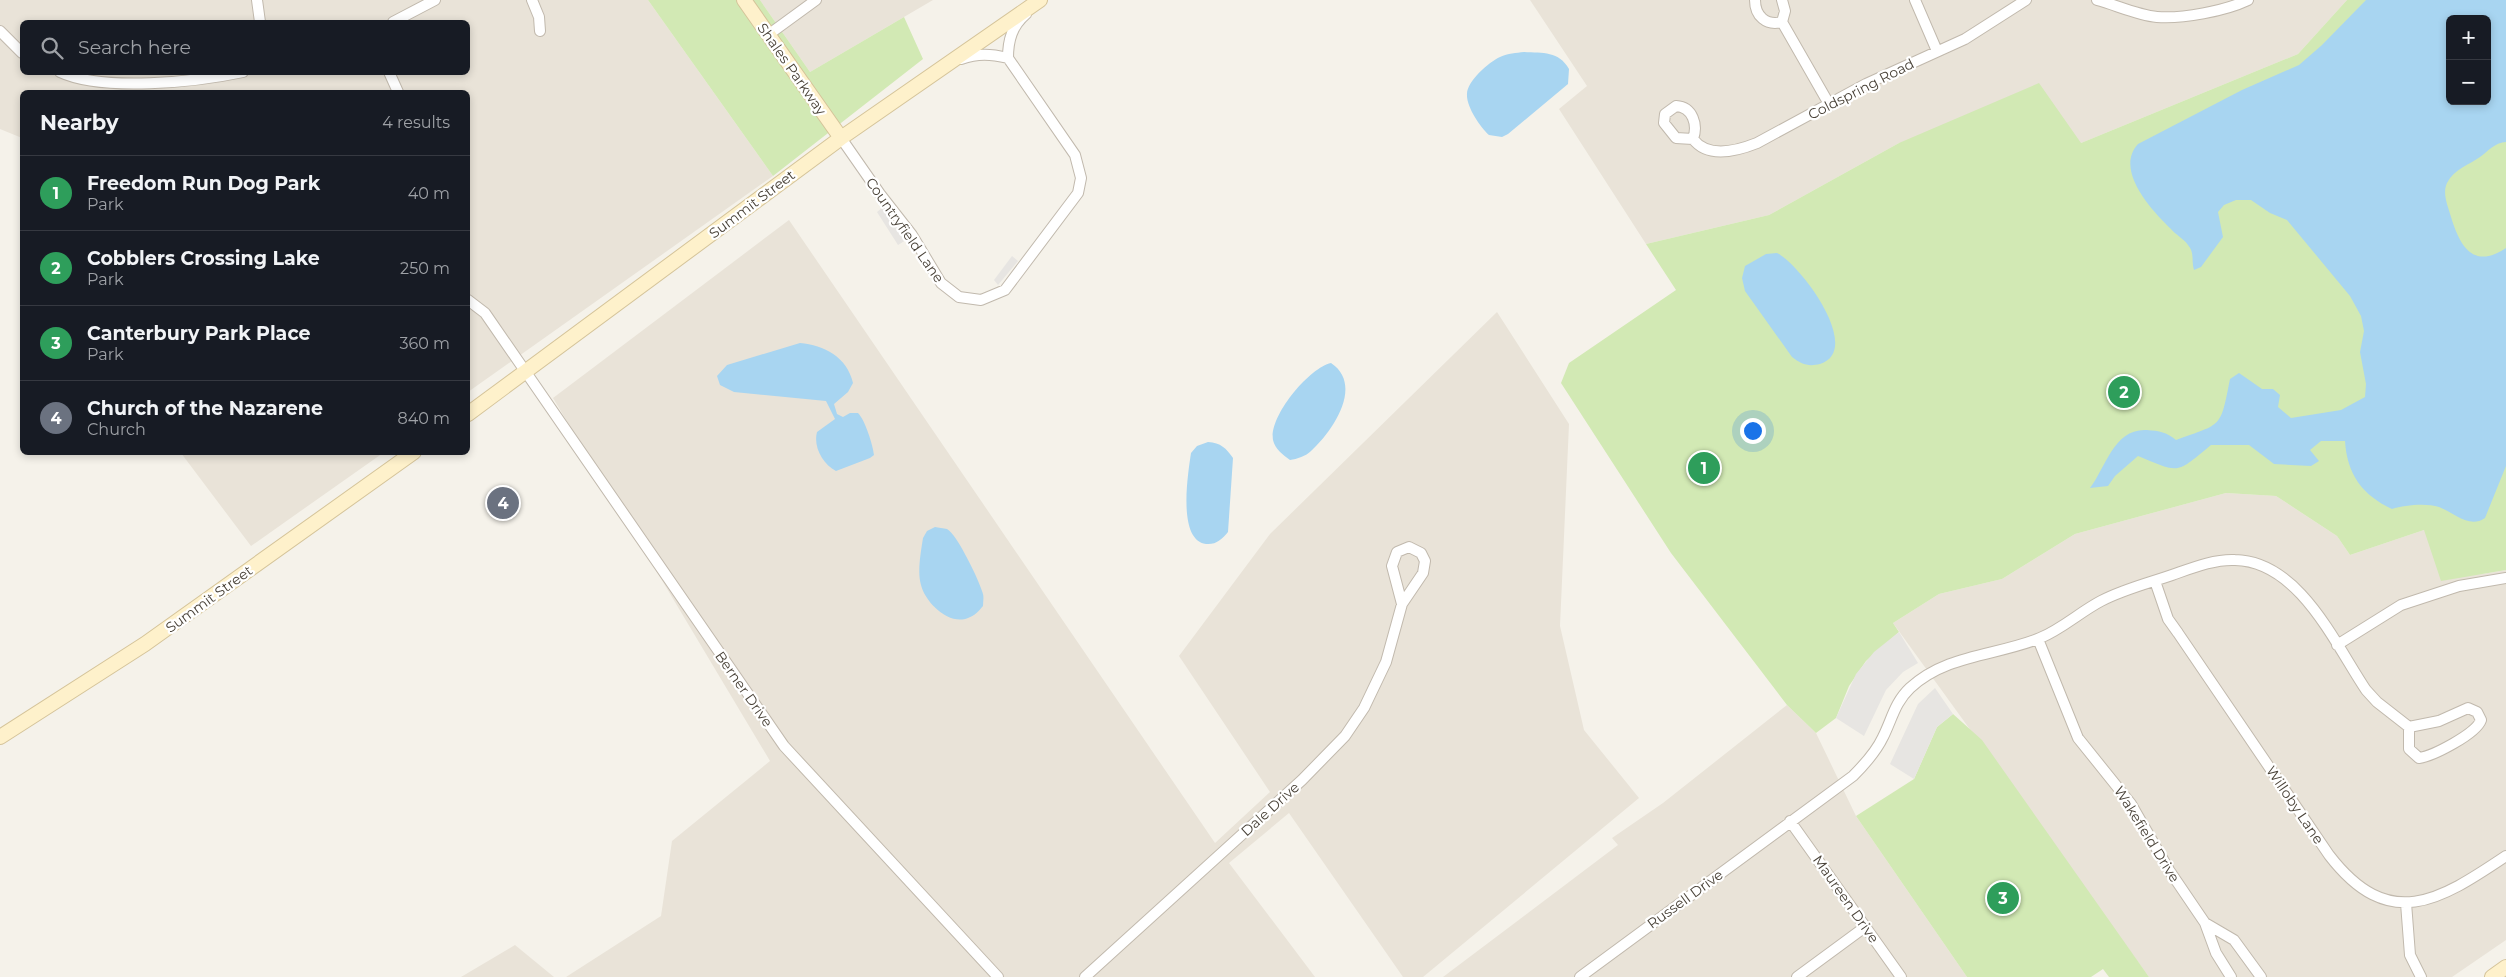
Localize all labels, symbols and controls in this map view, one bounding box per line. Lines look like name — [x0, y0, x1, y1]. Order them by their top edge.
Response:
map controls — [2446, 15, 2491, 105]
button: + — [2446, 15, 2491, 60]
street label: Shales Parkway — [754, 19, 831, 119]
search box — [20, 20, 470, 75]
icon: search — [38, 34, 66, 62]
text: Search here — [78, 36, 191, 59]
street label: Coldspring Road — [1805, 55, 1917, 123]
button: − — [2446, 60, 2491, 105]
text: Nearby — [40, 110, 119, 135]
text: 4 results — [382, 113, 450, 132]
street label: Summit Street — [705, 166, 799, 242]
text: Freedom Run Dog Park — [87, 172, 320, 195]
street label: Countryfield Lane — [862, 174, 948, 286]
text: 1 — [53, 184, 59, 203]
text: 40 m — [408, 184, 450, 203]
text: Park — [87, 195, 124, 214]
text: Cobblers Crossing Lake — [87, 247, 320, 270]
text: 2 — [51, 259, 61, 278]
text: 250 m — [400, 259, 450, 278]
text: Park — [87, 270, 124, 289]
text: Canterbury Park Place — [87, 322, 311, 345]
text: 3 — [51, 334, 61, 353]
text: 360 m — [399, 334, 450, 353]
text: Park — [87, 345, 124, 364]
pin: 2 — [2108, 373, 2140, 411]
text: Church of the Nazarene — [87, 397, 323, 420]
text: 4 — [50, 409, 62, 428]
text: 840 m — [397, 409, 450, 428]
your location — [1740, 418, 1766, 444]
text: Church — [87, 420, 146, 439]
pin: 1 — [1688, 449, 1720, 487]
pin: 4 — [487, 484, 519, 522]
street label: Summit Street — [162, 561, 256, 637]
street label: Berner Drive — [711, 648, 777, 730]
street label: Willoby Lane — [2262, 763, 2328, 847]
street label: Dale Drive — [1237, 778, 1303, 840]
street label: Wakefield Drive — [2110, 783, 2184, 885]
street label: Maureen Drive — [1809, 852, 1883, 946]
street label: Russell Drive — [1643, 865, 1727, 933]
pin: 3 — [1987, 879, 2019, 917]

